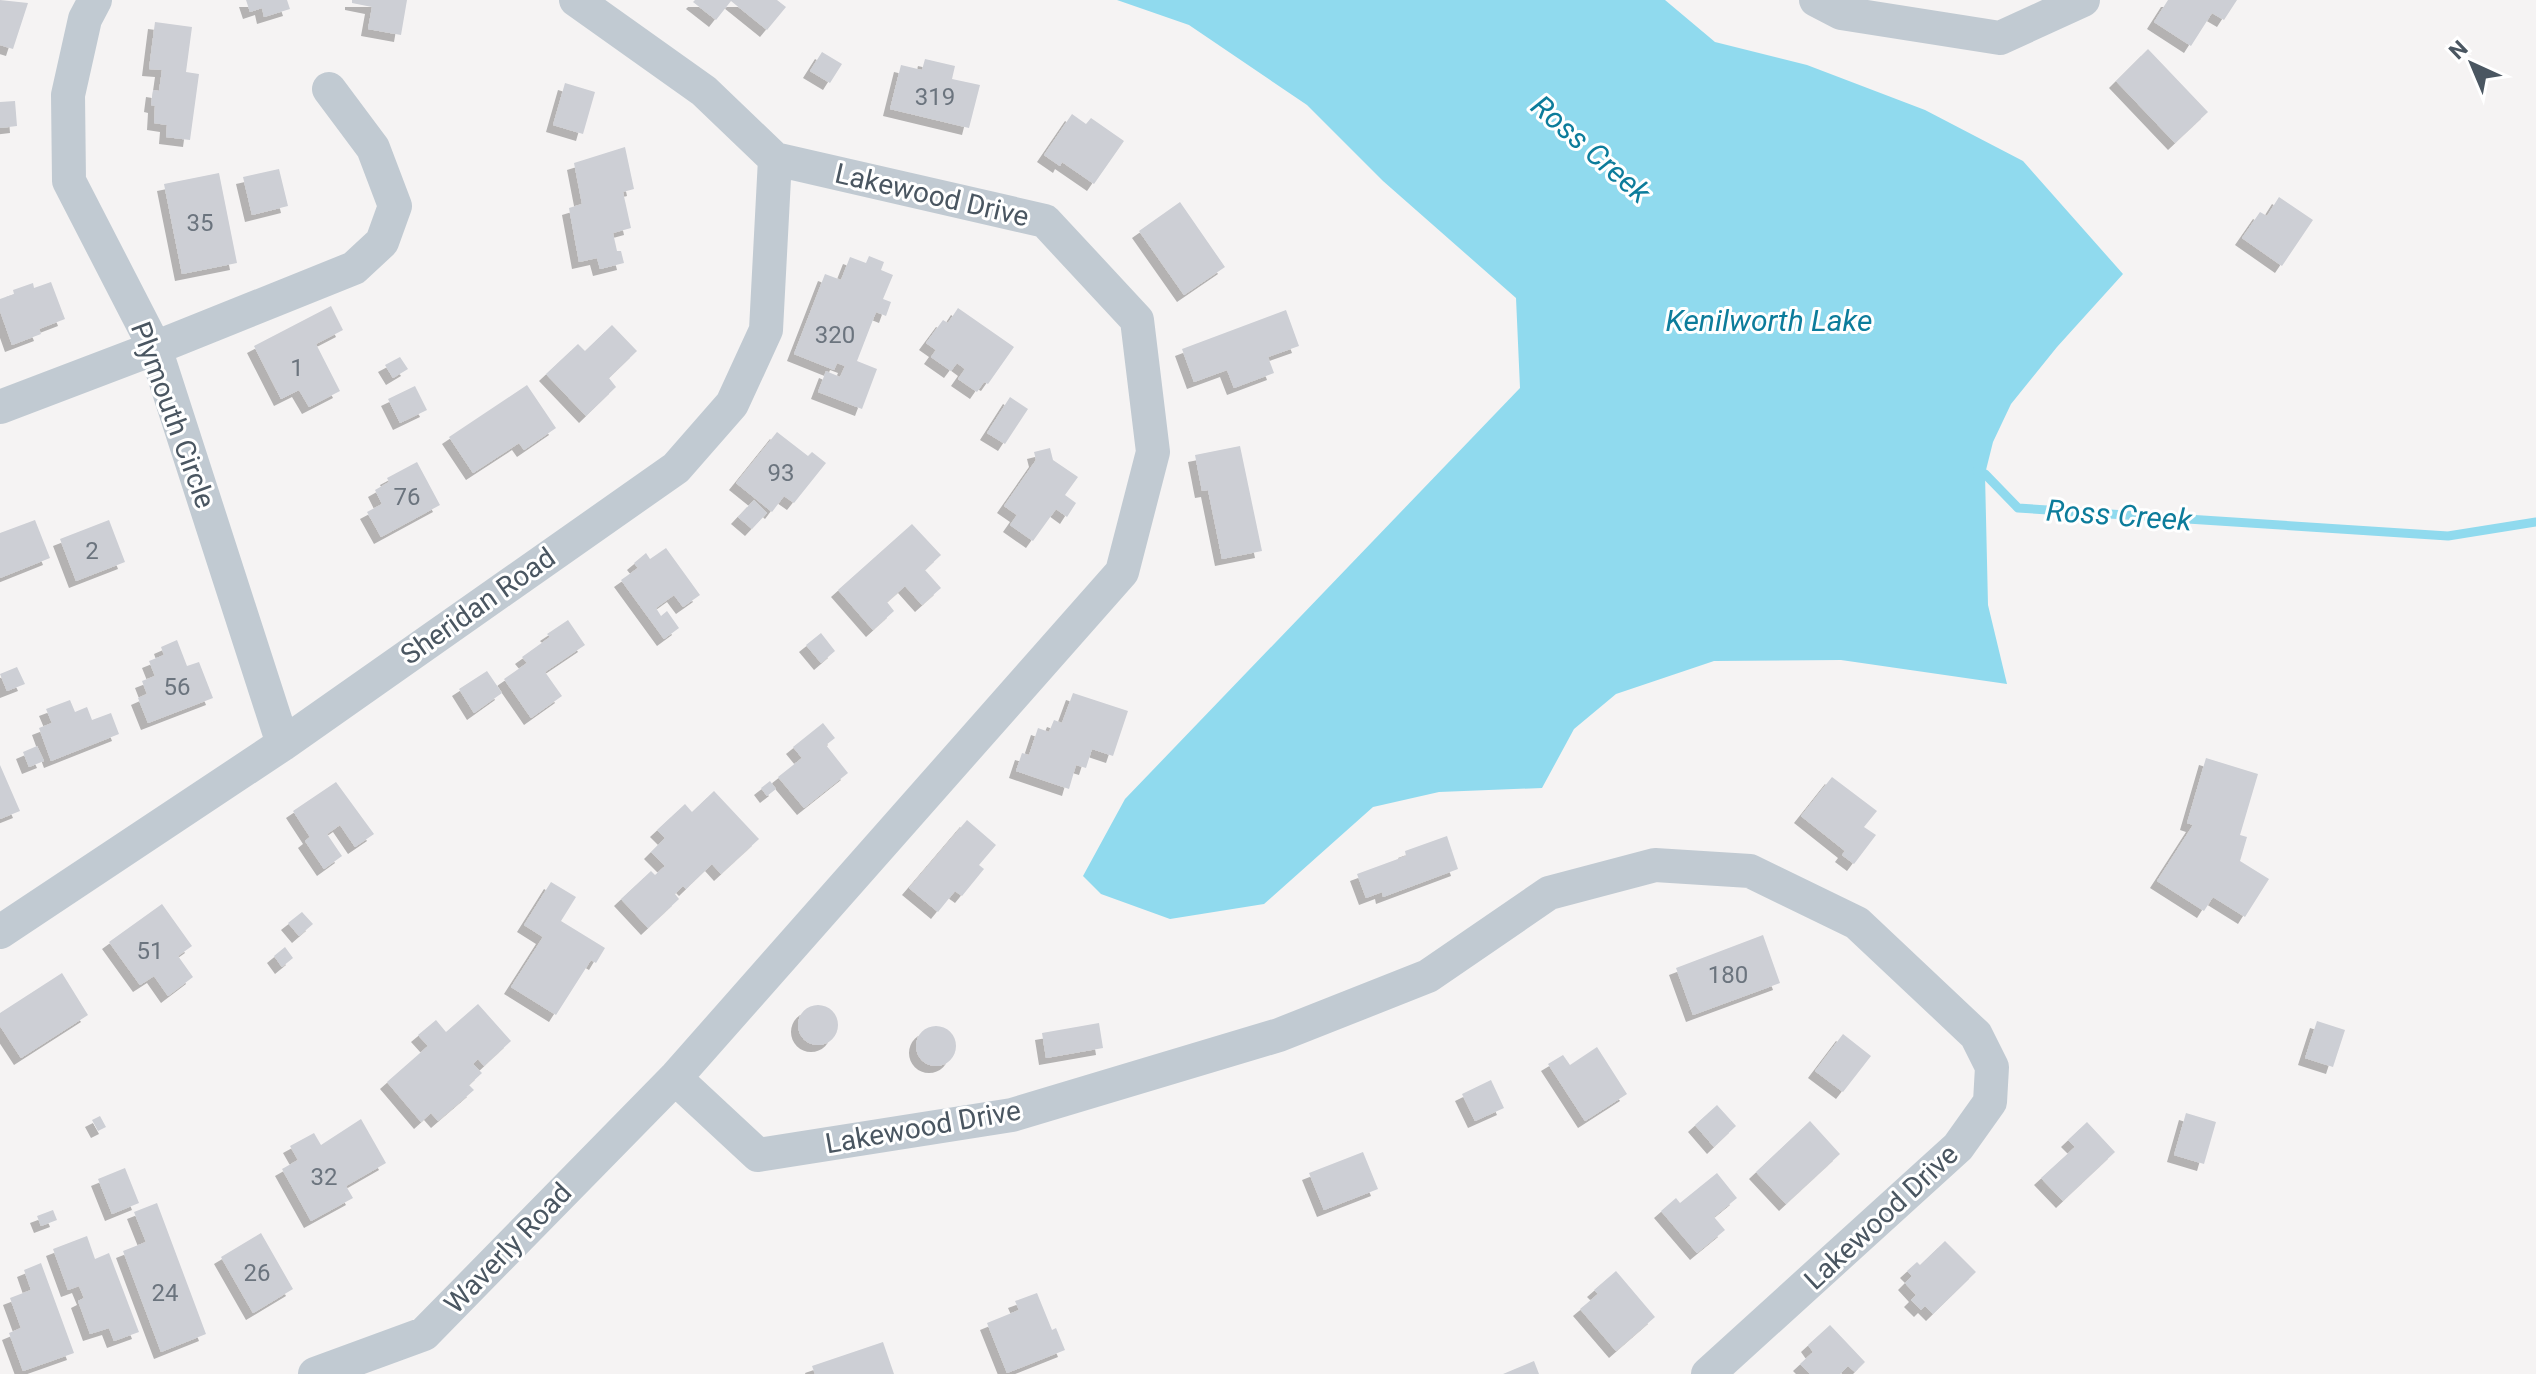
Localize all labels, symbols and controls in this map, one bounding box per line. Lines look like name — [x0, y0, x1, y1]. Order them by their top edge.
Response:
north arrow — [2432, 24, 2512, 104]
text: N — [2444, 36, 2473, 64]
house number: 319 — [915, 83, 955, 111]
water label: Ross Creek — [1524, 88, 1659, 211]
street label: Lakewood Drive — [832, 157, 1032, 233]
house number: 35 — [187, 209, 213, 237]
water label: Kenilworth Lake — [1666, 303, 1872, 338]
street label: Plymouth Circle — [124, 317, 222, 513]
house number: 320 — [815, 321, 855, 349]
house number: 1 — [290, 354, 304, 382]
house number: 93 — [768, 459, 794, 487]
house number: 76 — [394, 483, 420, 511]
water label: Ross Creek — [2045, 492, 2194, 538]
house number: 2 — [85, 537, 99, 565]
street label: Sheridan Road — [394, 541, 562, 671]
house number: 56 — [164, 673, 190, 701]
house number: 51 — [137, 937, 163, 965]
house number: 180 — [1708, 961, 1748, 989]
street label: Lakewood Drive — [823, 1094, 1023, 1160]
street label: Lakewood Drive — [1797, 1138, 1965, 1296]
house number: 32 — [311, 1163, 337, 1191]
street label: Waverly Road — [438, 1176, 578, 1320]
house number: 26 — [244, 1259, 270, 1287]
house number: 24 — [152, 1279, 178, 1307]

